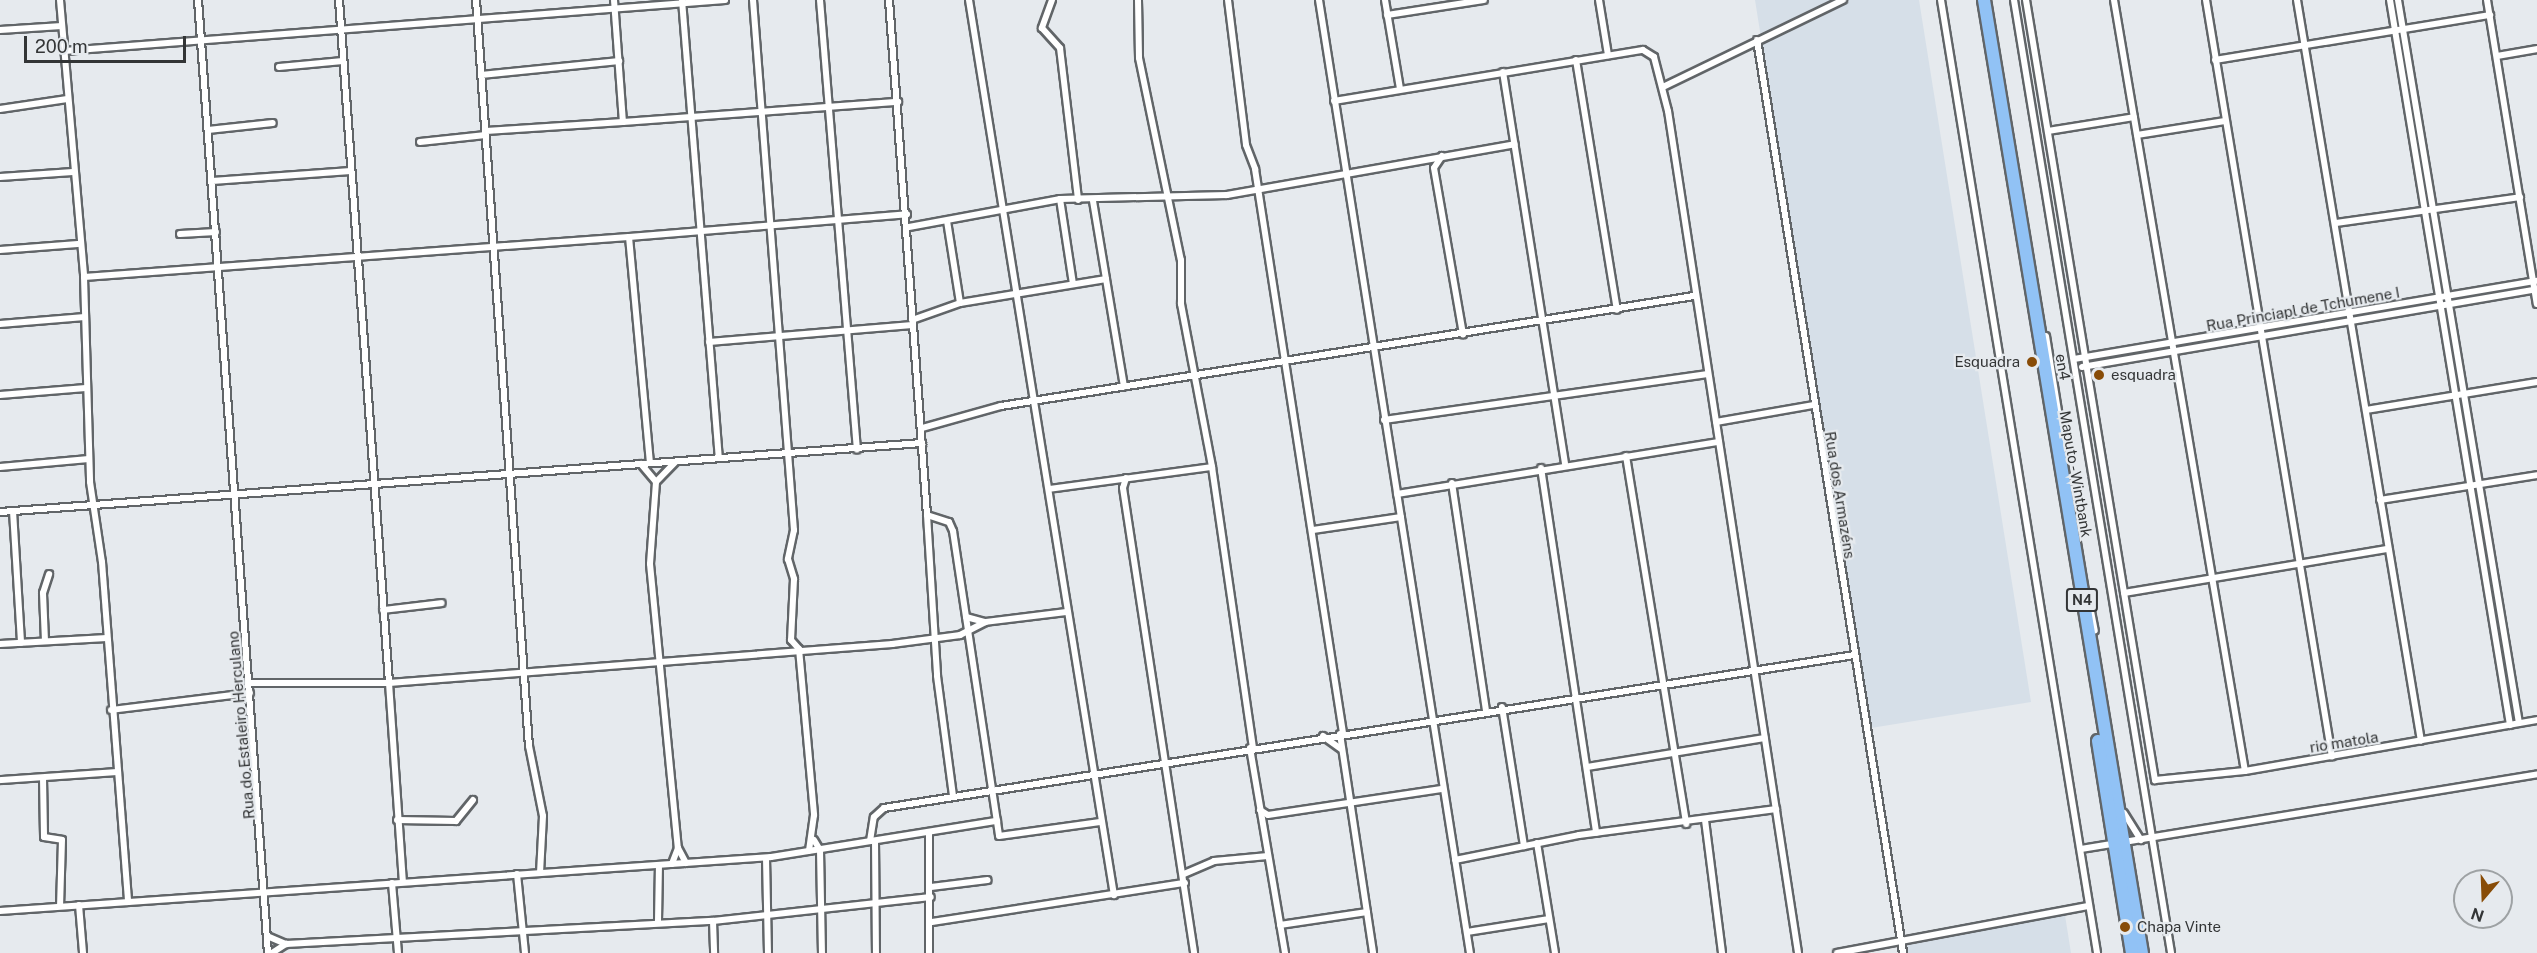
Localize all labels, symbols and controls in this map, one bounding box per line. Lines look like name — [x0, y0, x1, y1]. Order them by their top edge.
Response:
scale bar — [27, 24, 189, 62]
text: 200 m — [35, 36, 88, 57]
street label: Rua Princiapl de Tchumene I — [2205, 283, 2401, 335]
street label: en4 — [2052, 352, 2074, 382]
place label: Esquadra — [1954, 353, 2020, 371]
marker: Esquadra — [2025, 355, 2039, 369]
place label: esquadra — [2111, 366, 2176, 384]
marker: esquadra — [2092, 368, 2106, 382]
street label: Maputo - Wintbank — [2056, 407, 2096, 541]
street label: Rua dos Armazéns — [1821, 430, 1859, 560]
road number: N4 — [2066, 589, 2098, 611]
street label: Rua do Estaleiro Herculano — [224, 630, 258, 820]
street label: rio matola — [2308, 728, 2380, 756]
north arrow — [2453, 869, 2513, 929]
text: N — [2469, 904, 2487, 926]
place label: Chapa Vinte — [2137, 918, 2221, 936]
marker: Chapa Vinte — [2118, 920, 2132, 934]

